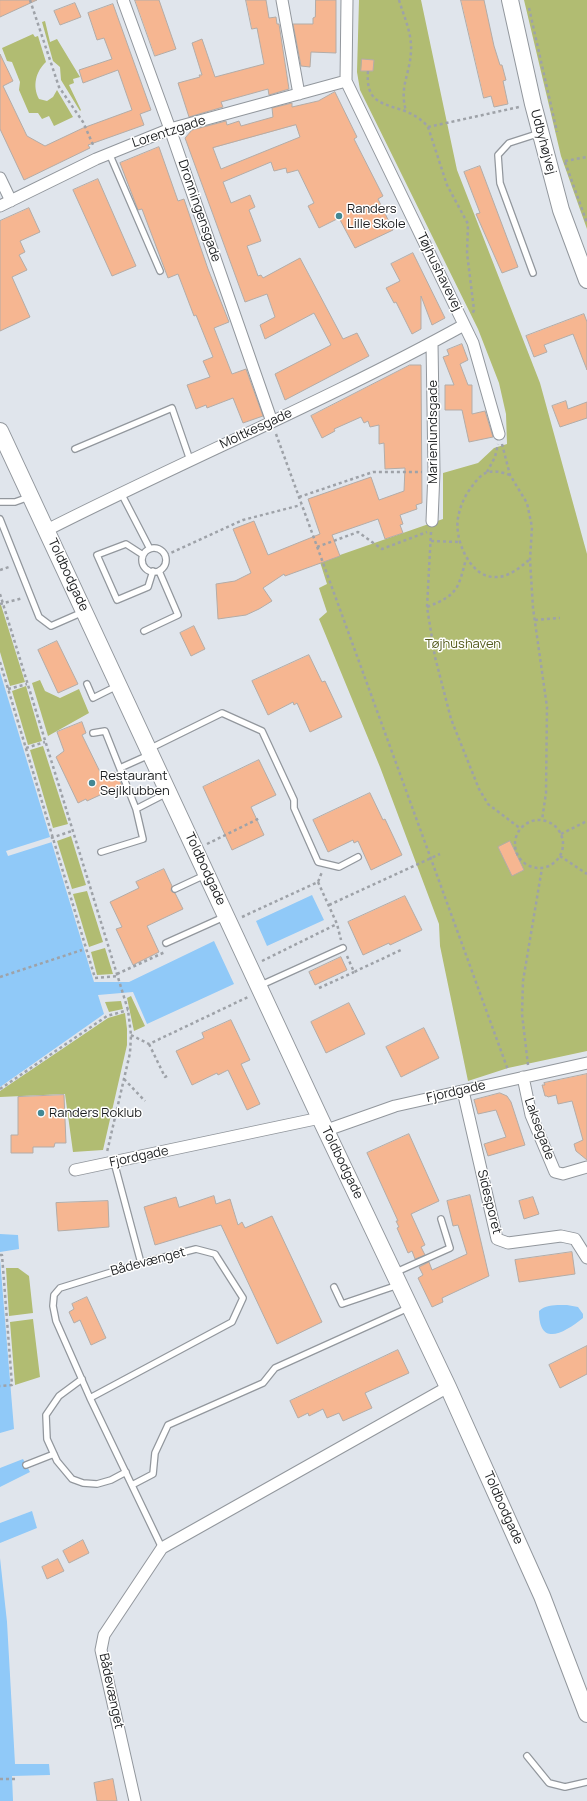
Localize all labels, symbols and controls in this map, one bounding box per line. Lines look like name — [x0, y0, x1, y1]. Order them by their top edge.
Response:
street label: Udbyhøjvej — [527, 108, 559, 176]
street label: Lorentzgade — [130, 113, 208, 151]
street label: Dronningensgade — [174, 158, 224, 264]
place label: Randers Lille Skole — [347, 201, 406, 232]
marker: Randers Lille Skole — [334, 211, 344, 221]
street label: Tøjhushavevej — [413, 230, 465, 314]
street label: Marienlundsgade — [425, 380, 441, 484]
street label: Moltkesgade — [217, 405, 295, 453]
street label: Toldbodgade — [44, 536, 92, 614]
park label: Tøjhushaven — [425, 636, 501, 652]
place label: Restaurant Sejlklubben — [100, 768, 170, 799]
marker: Restaurant Sejlklubben — [87, 778, 97, 788]
street label: Toldbodgade — [181, 830, 229, 908]
street label: Fjordgade — [425, 1078, 487, 1106]
street label: Laksegade — [521, 1096, 557, 1162]
place label: Randers Roklub — [49, 1105, 142, 1121]
marker: Randers Roklub — [36, 1108, 46, 1118]
street label: Toldbodgade — [318, 1124, 366, 1202]
street label: Fjordgade — [108, 1143, 170, 1171]
street label: Sidesporet — [473, 1168, 505, 1236]
street label: Bådevænget — [109, 1245, 187, 1279]
street label: Toldbodgade — [480, 1469, 526, 1547]
street label: Bådevænget — [95, 1652, 127, 1730]

